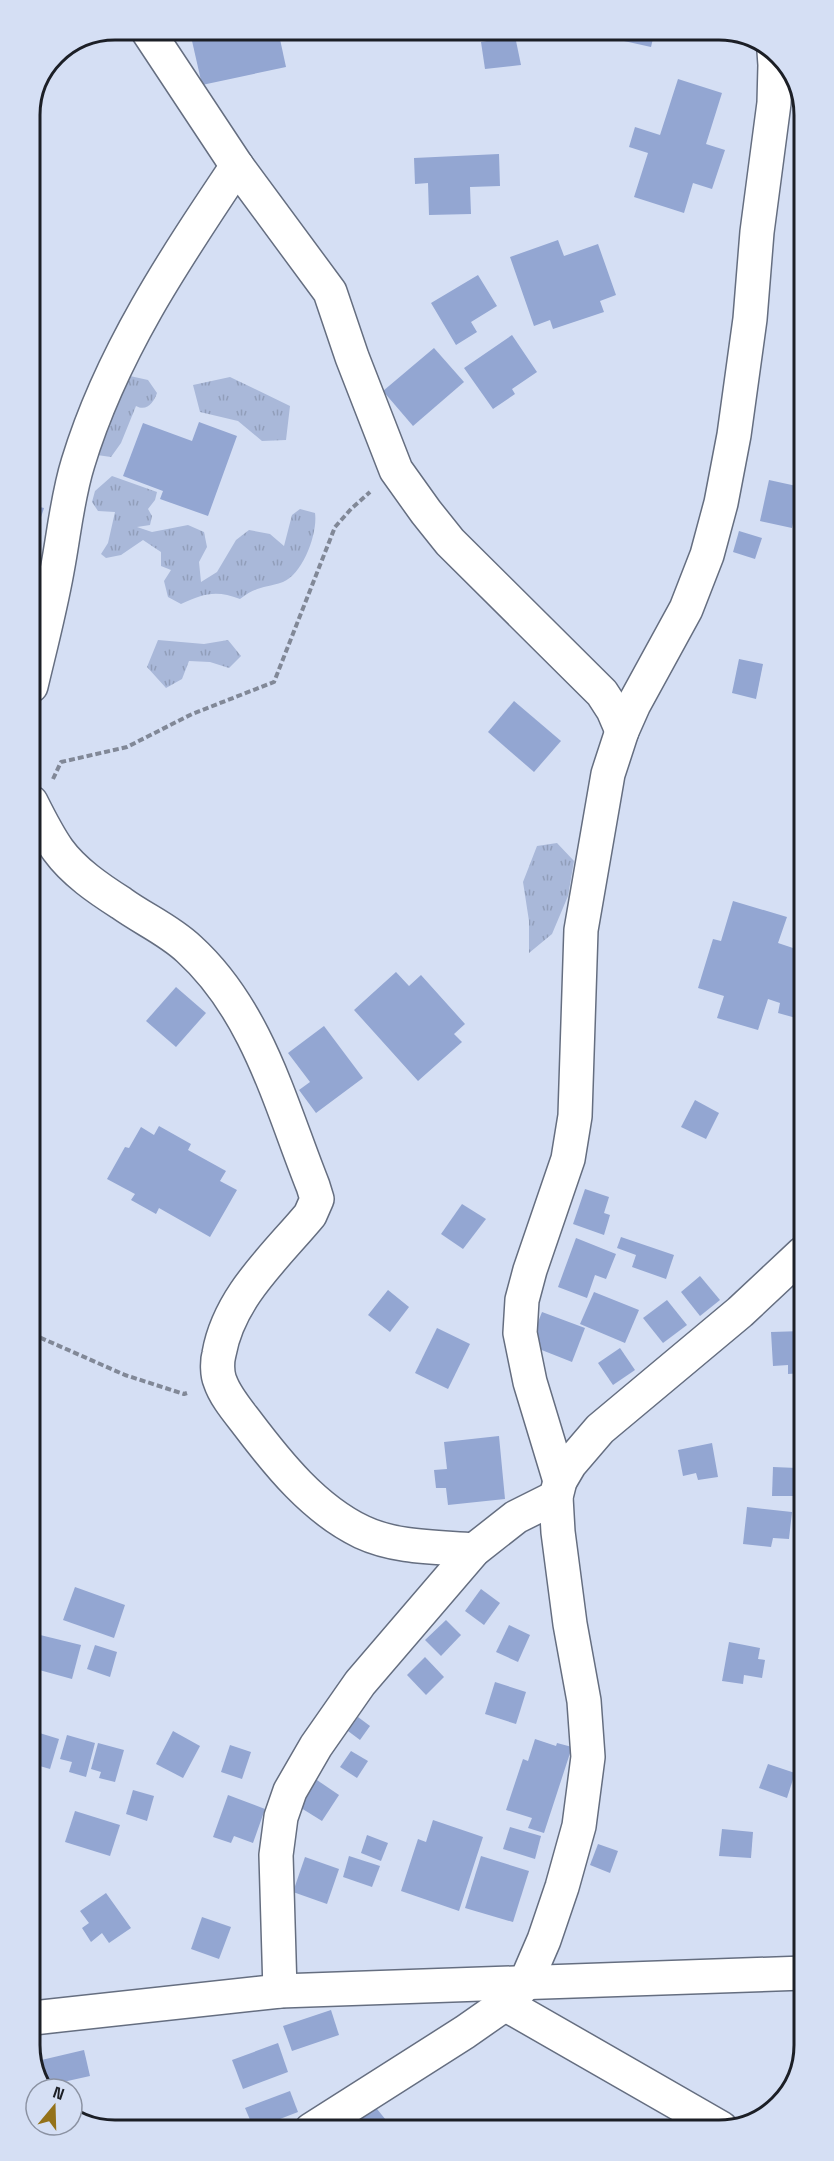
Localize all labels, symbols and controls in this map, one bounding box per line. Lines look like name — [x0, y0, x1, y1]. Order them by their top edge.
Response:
north arrow — [24, 2077, 84, 2137]
text: N — [50, 2082, 67, 2105]

